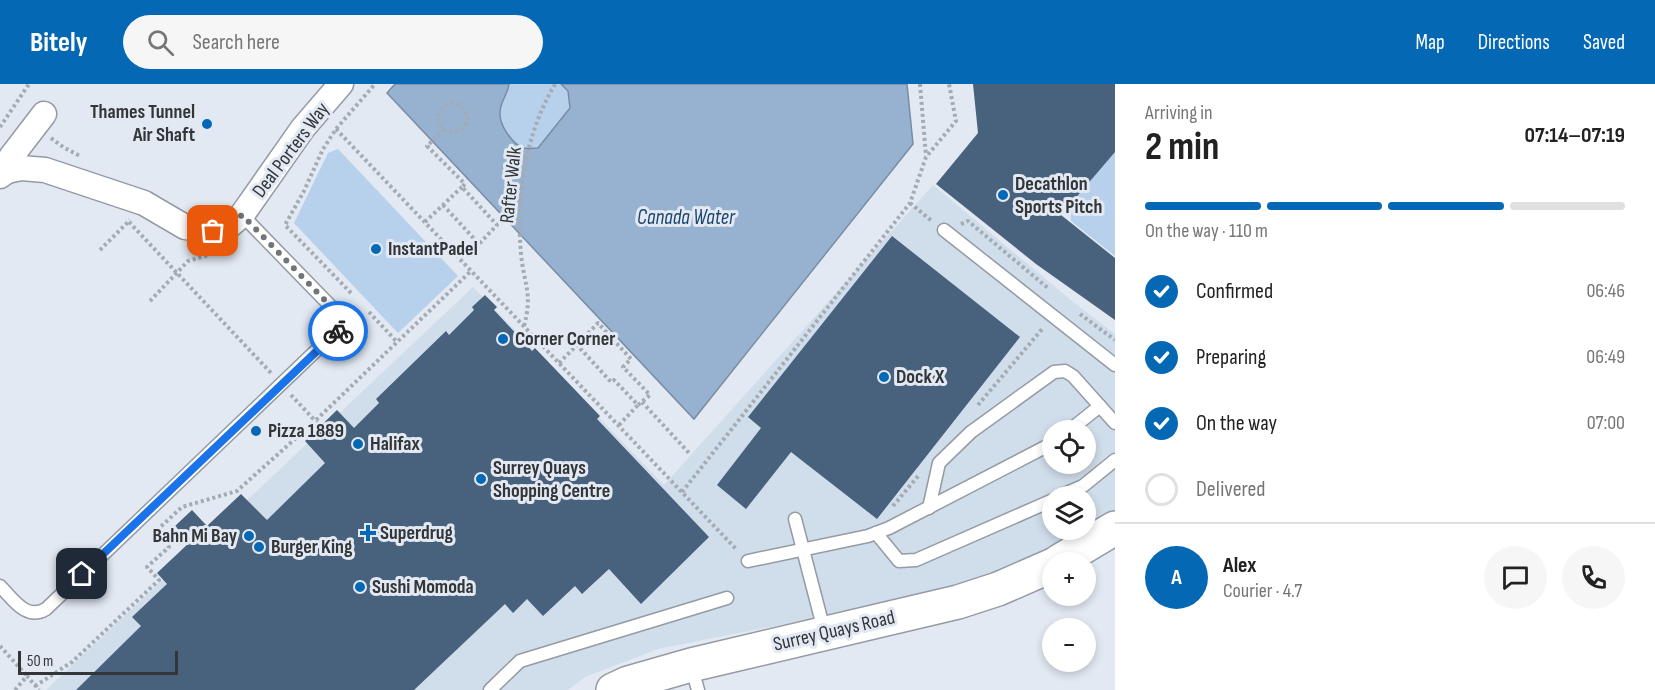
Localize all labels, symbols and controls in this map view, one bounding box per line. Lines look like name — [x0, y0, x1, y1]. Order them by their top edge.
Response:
search box — [123, 15, 543, 69]
text: Bitely — [30, 26, 87, 59]
icon: search — [144, 26, 177, 59]
text: Search here — [192, 29, 280, 56]
text: Map — [1415, 30, 1445, 55]
text: Directions — [1478, 30, 1550, 55]
text: Saved — [1583, 30, 1625, 55]
street label: Deal Porters Way — [247, 98, 335, 202]
place label: Thames Tunnel Air Shaft — [90, 100, 195, 147]
text: Arriving in — [1145, 101, 1213, 125]
marker: Thames Tunnel Air Shaft — [200, 117, 214, 131]
text: 07:14–07:19 — [1524, 122, 1625, 149]
text: 2 min — [1145, 124, 1219, 171]
street label: Rafter Walk — [495, 145, 527, 224]
place label: Decathlon Sports Pitch — [1015, 172, 1102, 219]
marker: Decathlon Sports Pitch — [996, 188, 1010, 202]
pin — [187, 205, 238, 256]
water label: Canada Water — [637, 205, 736, 230]
icon: bag — [196, 214, 229, 247]
text: On the way · 110 m — [1145, 219, 1268, 243]
place label: InstantPadel — [388, 237, 478, 261]
marker: InstantPadel — [369, 242, 383, 256]
icon: check — [1145, 275, 1178, 308]
text: Confirmed — [1196, 278, 1273, 305]
text: 06:46 — [1586, 279, 1625, 303]
courier — [308, 301, 368, 361]
icon: bike — [322, 315, 355, 348]
place label: Corner Corner — [515, 327, 615, 351]
marker: Corner Corner — [496, 332, 510, 346]
icon: check — [1145, 341, 1178, 374]
text: Preparing — [1196, 344, 1266, 371]
text: 06:49 — [1586, 345, 1625, 369]
place label: Dock X — [896, 365, 945, 389]
marker: Dock X — [877, 370, 891, 384]
icon: check — [1145, 407, 1178, 440]
text: On the way — [1196, 410, 1277, 437]
text: 07:00 — [1587, 411, 1625, 435]
place label: Pizza 1889 — [268, 419, 344, 443]
map controls — [1042, 420, 1096, 672]
button: locate — [1042, 420, 1096, 474]
marker: Pizza 1889 — [249, 424, 263, 438]
place label: Halifax — [370, 432, 420, 456]
marker: Halifax — [351, 437, 365, 451]
place label: Surrey Quays Shopping Centre — [493, 456, 610, 503]
marker: Surrey Quays Shopping Centre — [474, 472, 488, 486]
text: Delivered — [1196, 476, 1265, 503]
button: layers — [1042, 486, 1096, 540]
place label: Superdrug — [380, 521, 454, 545]
place label: Bahn Mi Bay — [153, 524, 238, 548]
marker: Superdrug — [361, 526, 375, 540]
marker: Bahn Mi Bay — [242, 529, 256, 543]
place label: Burger King — [271, 535, 353, 559]
marker: Burger King — [252, 540, 266, 554]
button: chat — [1484, 546, 1547, 609]
button: phone — [1562, 546, 1625, 609]
pin — [56, 548, 107, 599]
button: + — [1042, 552, 1096, 606]
text: Alex — [1223, 552, 1256, 579]
icon: home — [65, 557, 98, 590]
text: A — [1171, 564, 1182, 591]
place label: Sushi Momoda — [372, 575, 474, 599]
text: Courier · 4.7 — [1223, 579, 1302, 603]
marker: Sushi Momoda — [353, 580, 367, 594]
street label: Surrey Quays Road — [771, 605, 897, 657]
button: − — [1042, 618, 1096, 672]
scale bar — [18, 648, 178, 676]
text: 50 m — [27, 652, 53, 671]

